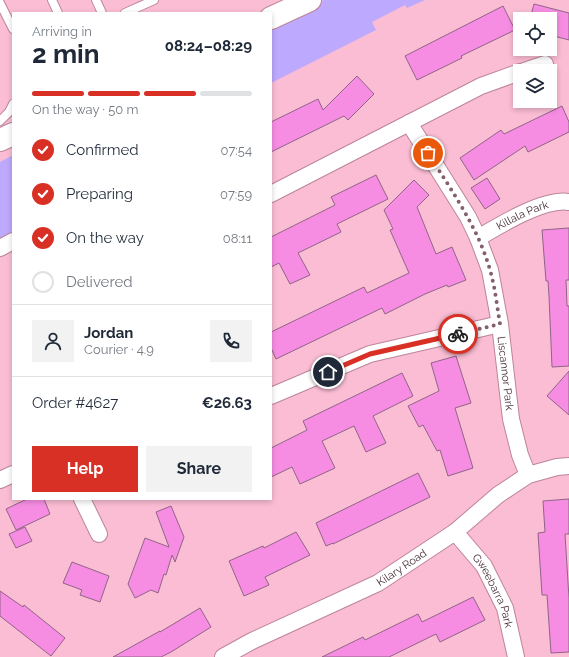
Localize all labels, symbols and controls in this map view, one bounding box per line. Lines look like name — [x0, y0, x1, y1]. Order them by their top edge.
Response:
map controls — [513, 12, 557, 108]
button: locate — [513, 12, 557, 56]
text: Arriving in — [32, 24, 92, 39]
text: 08:24–08:29 — [165, 37, 252, 55]
text: 2 min — [32, 39, 99, 69]
button: layers — [513, 64, 557, 108]
text: On the way · 50 m — [32, 102, 139, 117]
pin — [411, 136, 445, 170]
icon: check — [32, 139, 54, 161]
text: Confirmed — [66, 141, 139, 159]
icon: bag — [417, 142, 439, 164]
text: 07:54 — [221, 143, 252, 158]
icon: check — [32, 183, 54, 205]
text: Preparing — [66, 185, 133, 203]
text: 07:59 — [220, 187, 252, 202]
street label: Killala Park — [494, 198, 550, 233]
icon: check — [32, 227, 54, 249]
text: On the way — [66, 229, 144, 247]
text: 08:11 — [223, 231, 252, 246]
text: Delivered — [66, 273, 133, 291]
courier — [438, 314, 478, 354]
button: person — [32, 320, 74, 362]
button: phone — [210, 320, 252, 362]
icon: bike — [447, 323, 469, 345]
text: Jordan — [84, 324, 133, 342]
street label: Liscannor Park — [495, 336, 516, 411]
text: Courier · 4.9 — [84, 342, 154, 357]
pin — [311, 355, 345, 389]
icon: home — [317, 361, 339, 383]
text: Order #4627 — [32, 394, 118, 412]
text: €26.63 — [202, 394, 252, 412]
button: Help — [32, 446, 138, 492]
button: Share — [146, 446, 252, 492]
street label: Kilary Road — [374, 546, 429, 589]
street label: Gweebarra Park — [470, 551, 516, 629]

